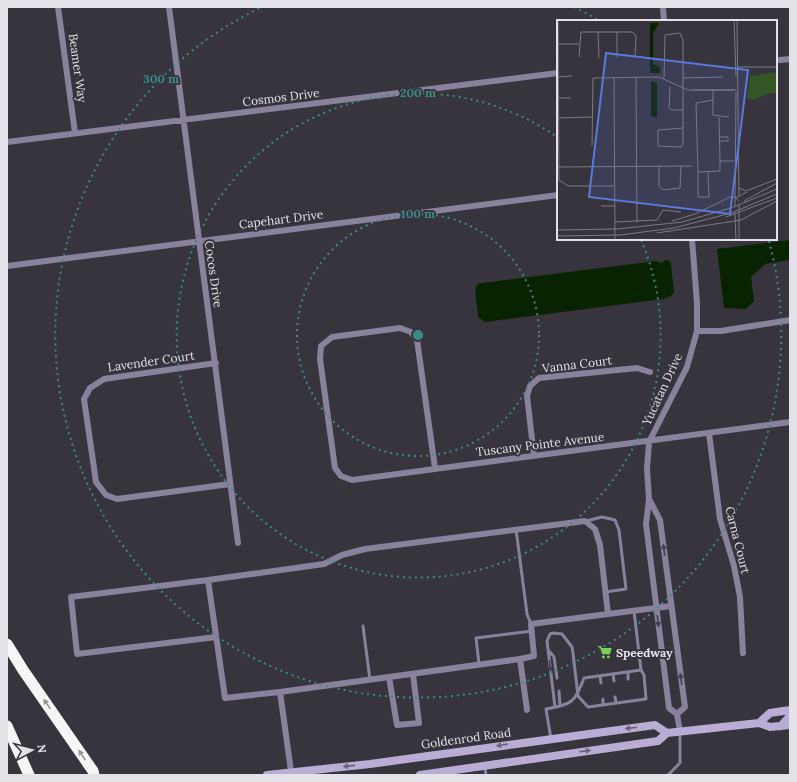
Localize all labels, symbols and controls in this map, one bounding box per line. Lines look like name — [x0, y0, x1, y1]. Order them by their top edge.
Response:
inset map — [557, 20, 777, 240]
street label: Beamer Way — [66, 32, 90, 104]
text: 300 m — [143, 71, 179, 86]
street label: Cosmos Drive — [242, 85, 321, 109]
text: 200 m — [400, 85, 436, 100]
street label: Capehart Drive — [238, 206, 324, 232]
text: 100 m — [401, 206, 435, 221]
street label: Cocos Drive — [202, 240, 226, 309]
centre of rings — [411, 328, 425, 342]
street label: Lavender Court — [107, 347, 196, 375]
street label: Yucatan Drive — [638, 350, 685, 428]
street label: Vanna Court — [540, 352, 613, 376]
street label: Tuscany Pointe Avenue — [475, 429, 606, 459]
street label: Carna Court — [722, 505, 754, 576]
one-way arrow — [661, 544, 667, 556]
one-way arrow — [655, 615, 661, 627]
supermarket icon: Speedway — [597, 644, 613, 660]
place label: Speedway — [616, 645, 673, 660]
one-way arrow — [547, 660, 553, 672]
one-way arrow — [678, 672, 684, 685]
one-way arrow — [43, 698, 51, 709]
street label: Goldenrod Road — [420, 724, 512, 752]
one-way arrow — [625, 725, 637, 731]
north arrow — [12, 730, 52, 770]
one-way arrow — [496, 742, 508, 748]
text: N — [34, 744, 49, 754]
one-way arrow — [579, 748, 591, 754]
one-way arrow — [78, 750, 86, 760]
one-way arrow — [343, 763, 355, 769]

